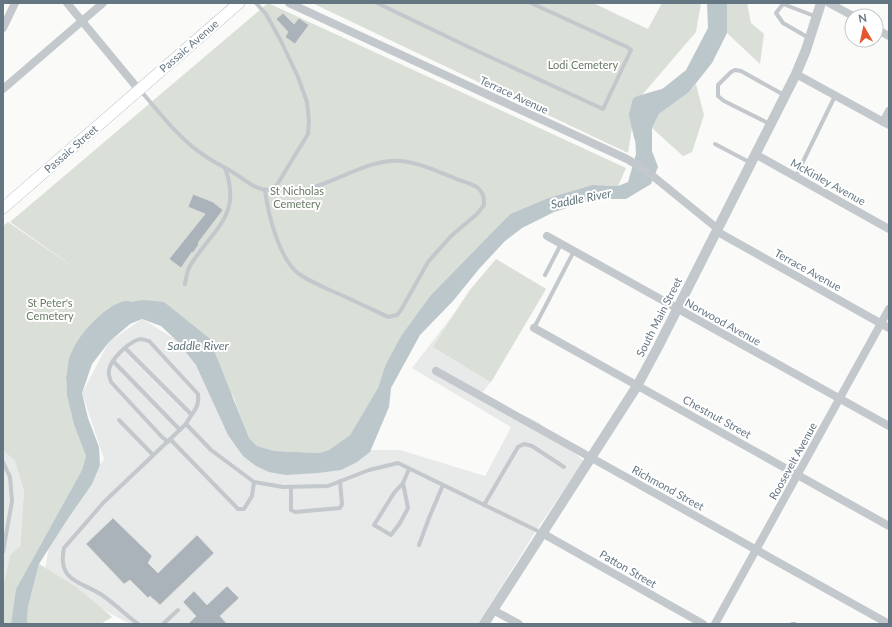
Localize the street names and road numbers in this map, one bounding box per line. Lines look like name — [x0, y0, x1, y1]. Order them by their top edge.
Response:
street label: Passaic Avenue — [157, 16, 221, 75]
street label: Terrace Avenue — [478, 73, 551, 116]
street label: Passaic Street — [41, 122, 100, 175]
street label: McKinley Avenue — [788, 156, 868, 208]
street label: Terrace Avenue — [773, 246, 844, 293]
street label: South Main Street — [633, 275, 684, 359]
street label: Norwood Avenue — [683, 295, 764, 348]
street label: Chestnut Street — [681, 392, 754, 441]
street label: Roosevelt Avenue — [766, 420, 819, 502]
street label: Richmond Street — [630, 462, 707, 513]
street label: Patton Street — [598, 547, 659, 590]

